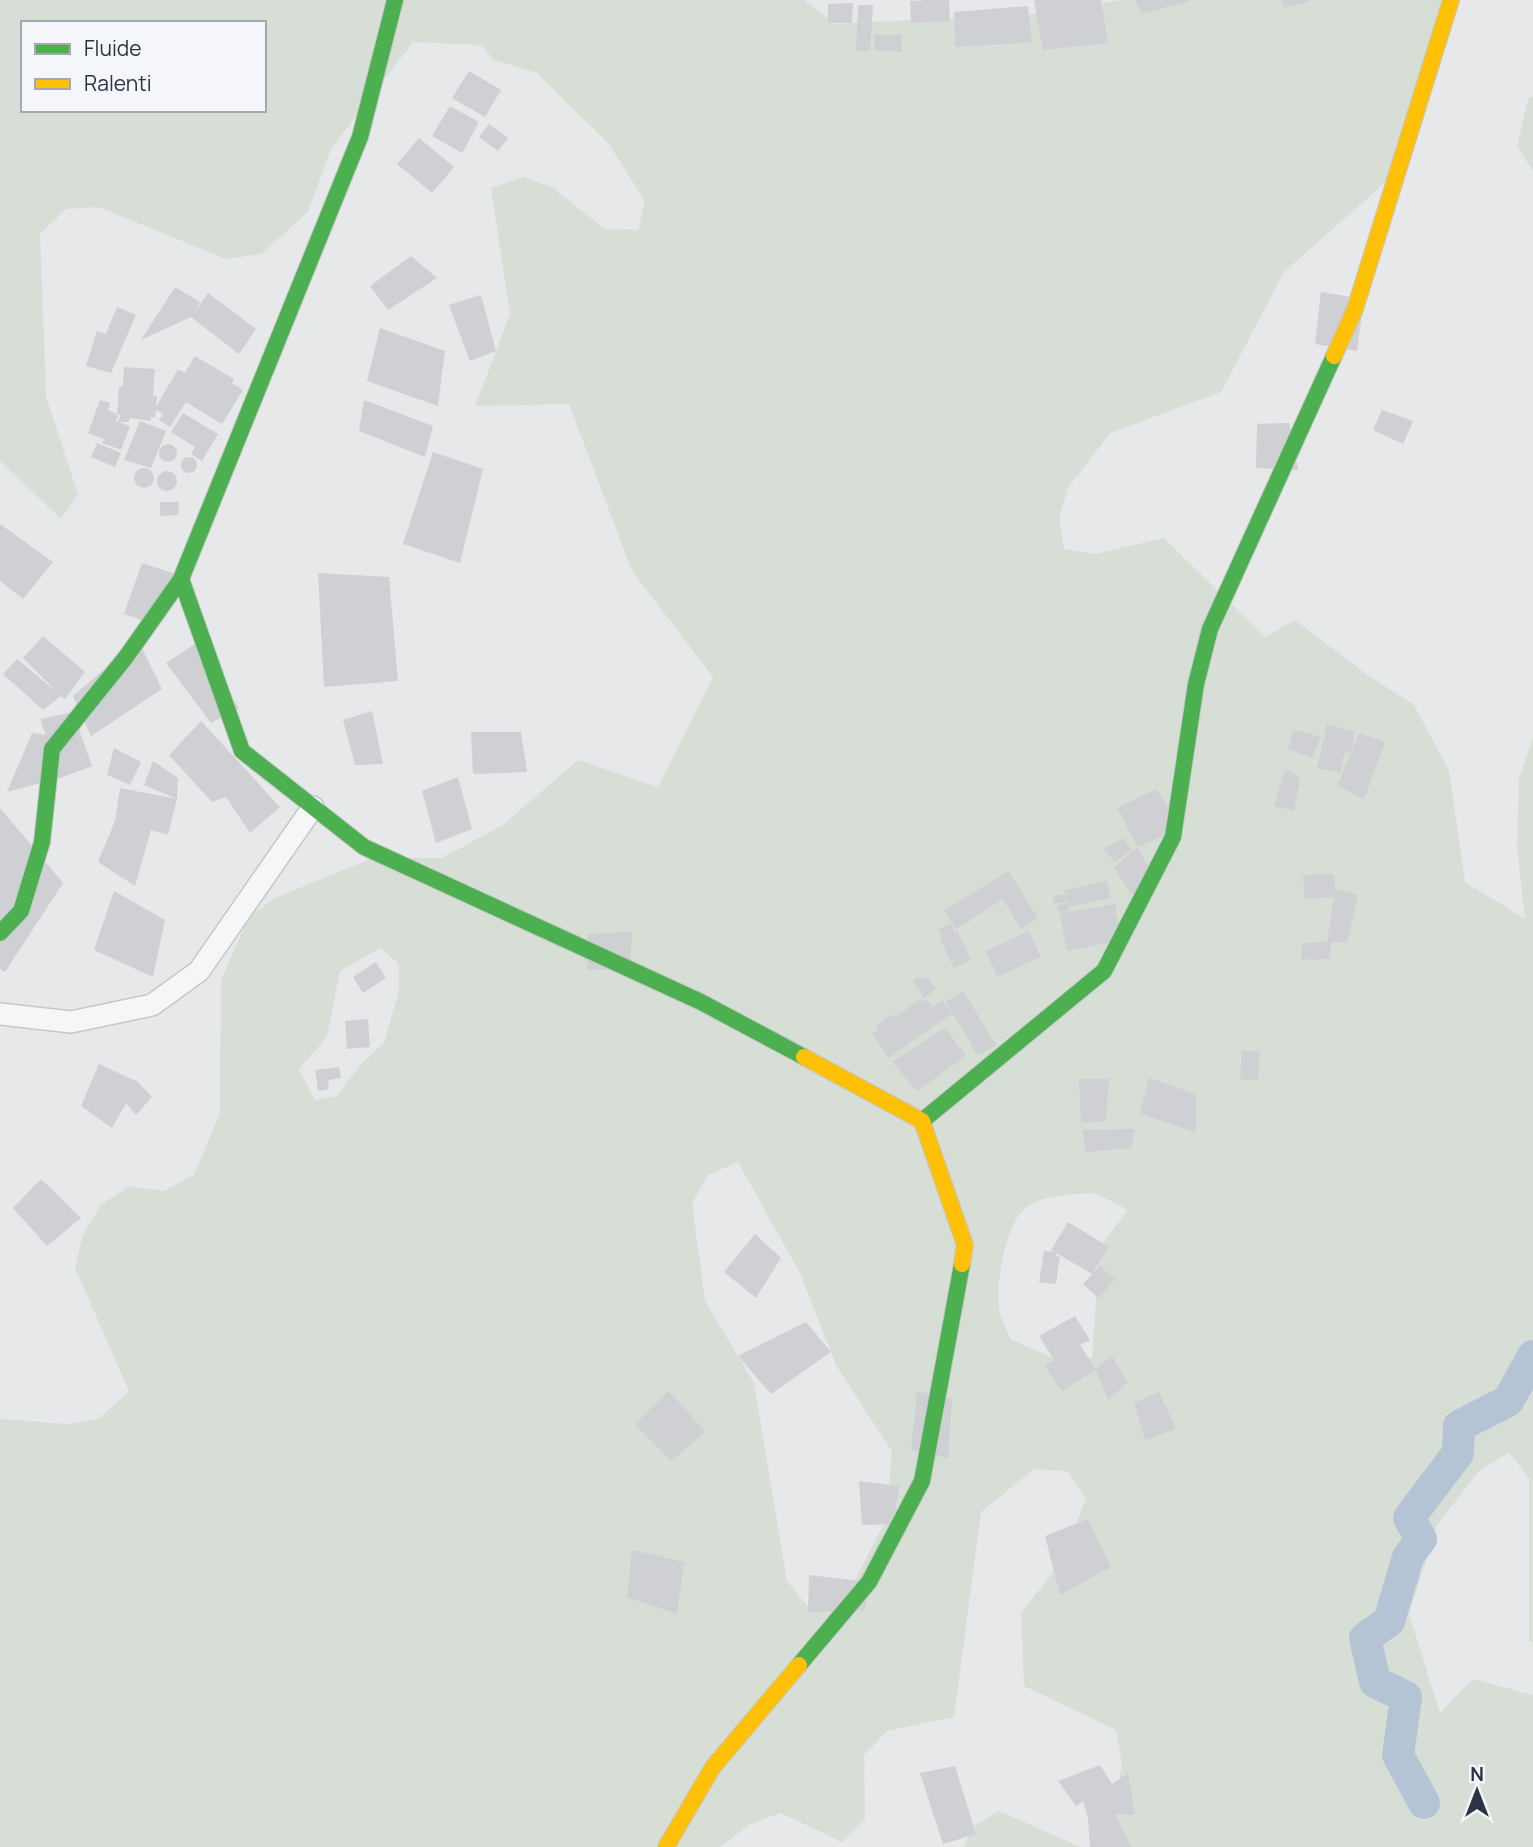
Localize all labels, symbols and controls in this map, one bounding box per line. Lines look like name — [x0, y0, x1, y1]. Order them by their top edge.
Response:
legend — [21, 21, 266, 112]
text: Fluide — [84, 34, 142, 62]
text: Ralenti — [84, 69, 152, 97]
north arrow — [1442, 1756, 1512, 1826]
text: N — [1470, 1761, 1484, 1787]

